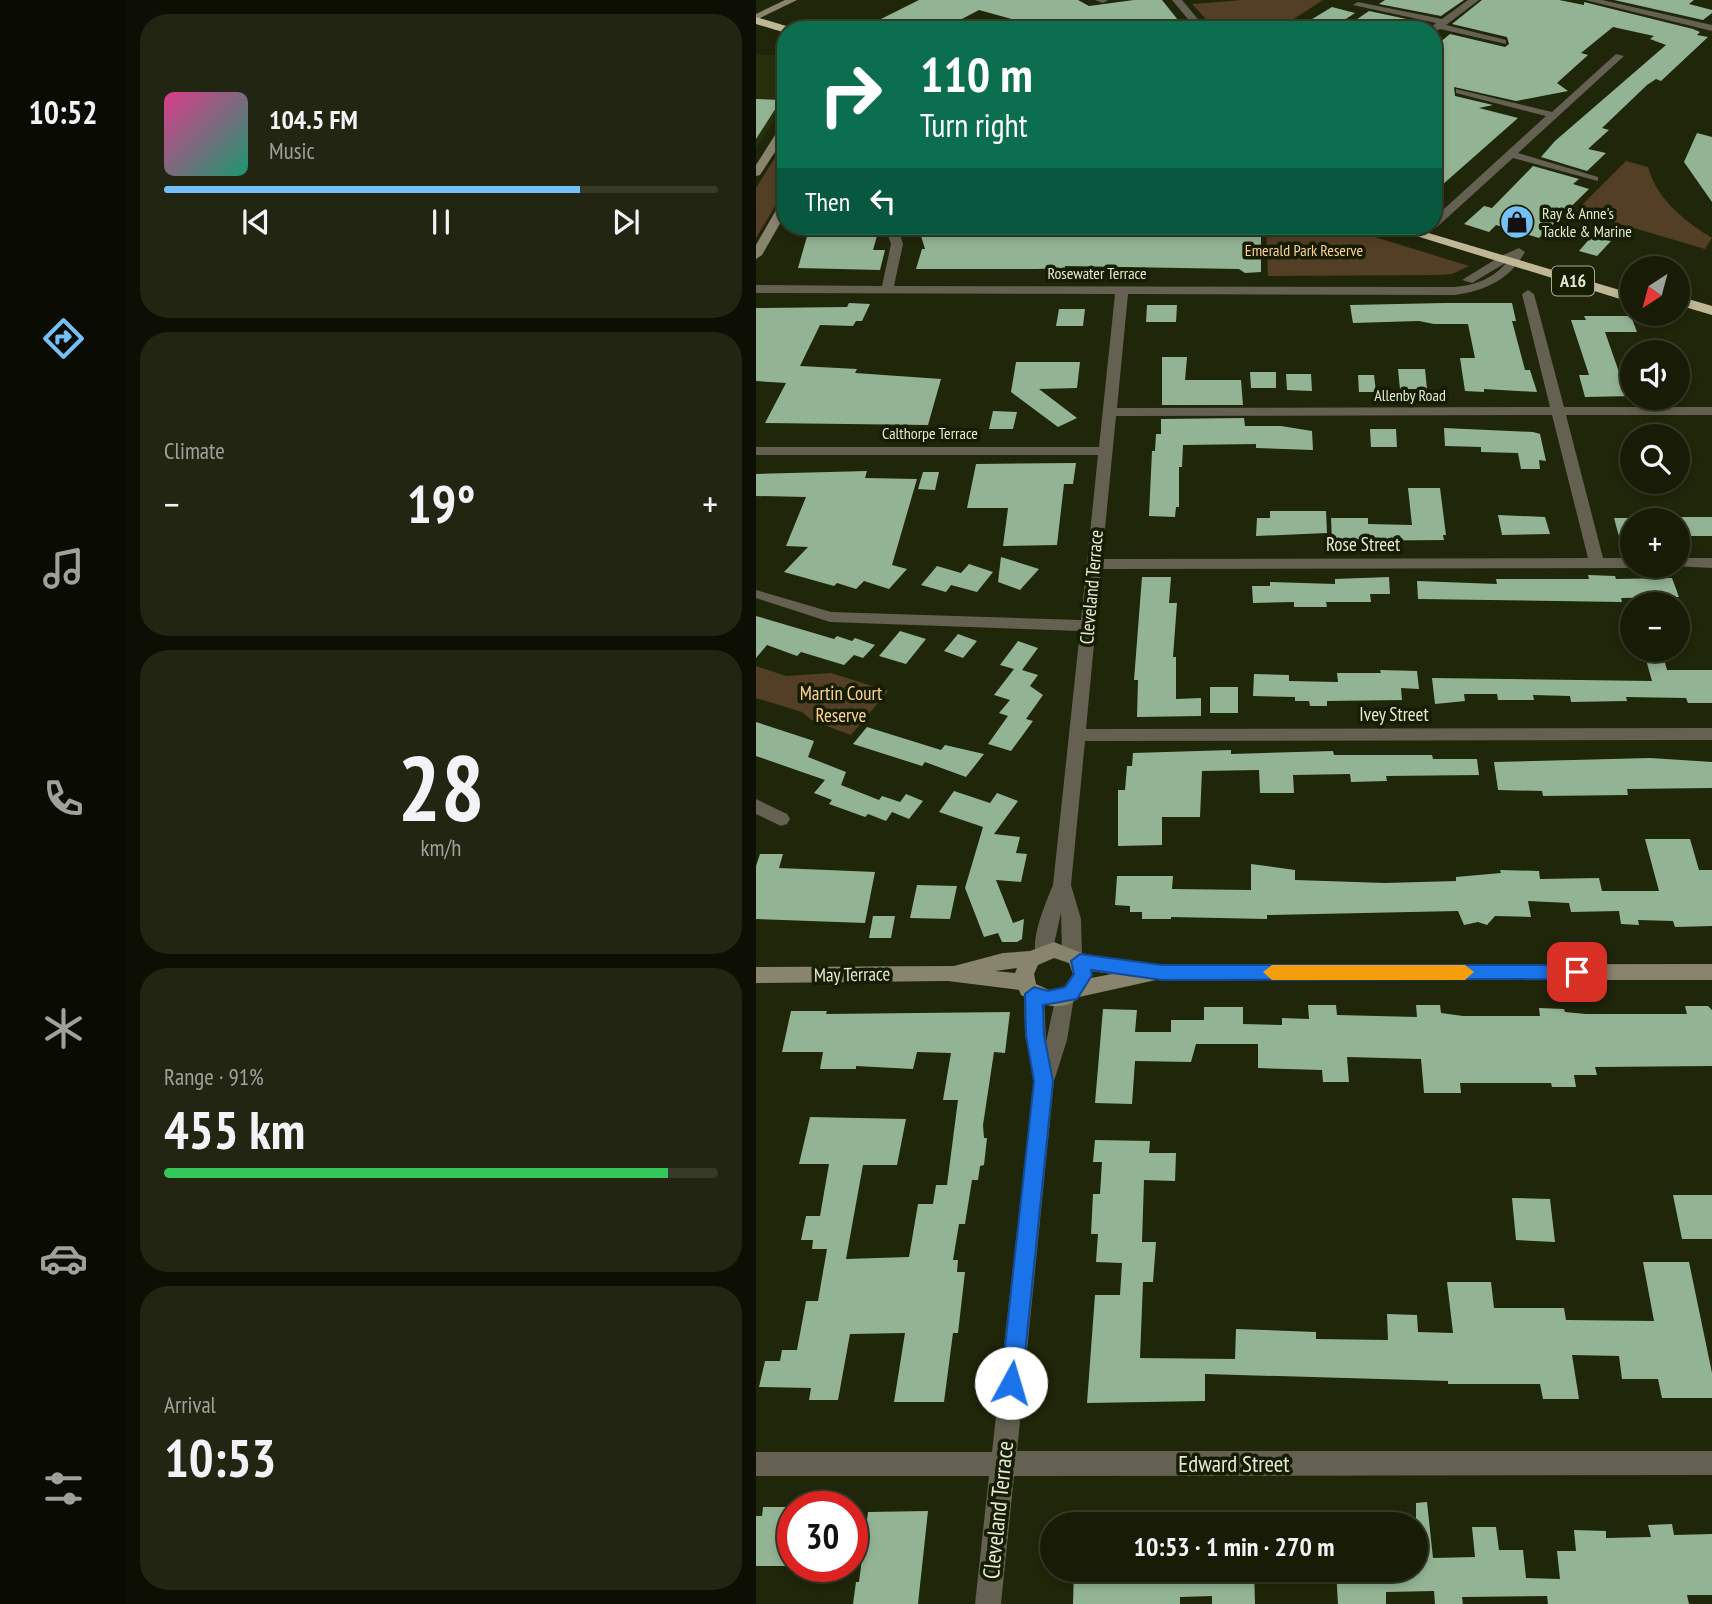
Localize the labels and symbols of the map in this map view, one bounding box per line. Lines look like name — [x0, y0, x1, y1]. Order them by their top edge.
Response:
shop icon: Ray & Anne's Tackle & Marine — [1498, 203, 1536, 241]
place label: Ray & Anne's Tackle & Marine — [1542, 203, 1632, 241]
park label: Emerald Park Reserve — [1245, 240, 1363, 260]
north arrow — [1620, 256, 1690, 326]
street label: Rosewater Terrace — [1047, 263, 1147, 283]
road number: A16 — [1552, 267, 1594, 296]
street label: Allenby Road — [1374, 385, 1446, 405]
street label: Calthorpe Terrace — [882, 423, 978, 443]
street label: Cleveland Terrace — [1074, 529, 1108, 645]
street label: Rose Street — [1326, 532, 1401, 556]
park label: Martin Court Reserve — [800, 681, 883, 727]
street label: Ivey Street — [1359, 702, 1429, 726]
pin — [1547, 942, 1607, 1002]
street label: May Terrace — [814, 961, 891, 987]
position arrow — [974, 1346, 1048, 1420]
street label: Cleveland Terrace — [976, 1439, 1019, 1580]
street label: Edward Street — [1178, 1449, 1290, 1478]
speed limit sign: 30 — [777, 1491, 868, 1582]

